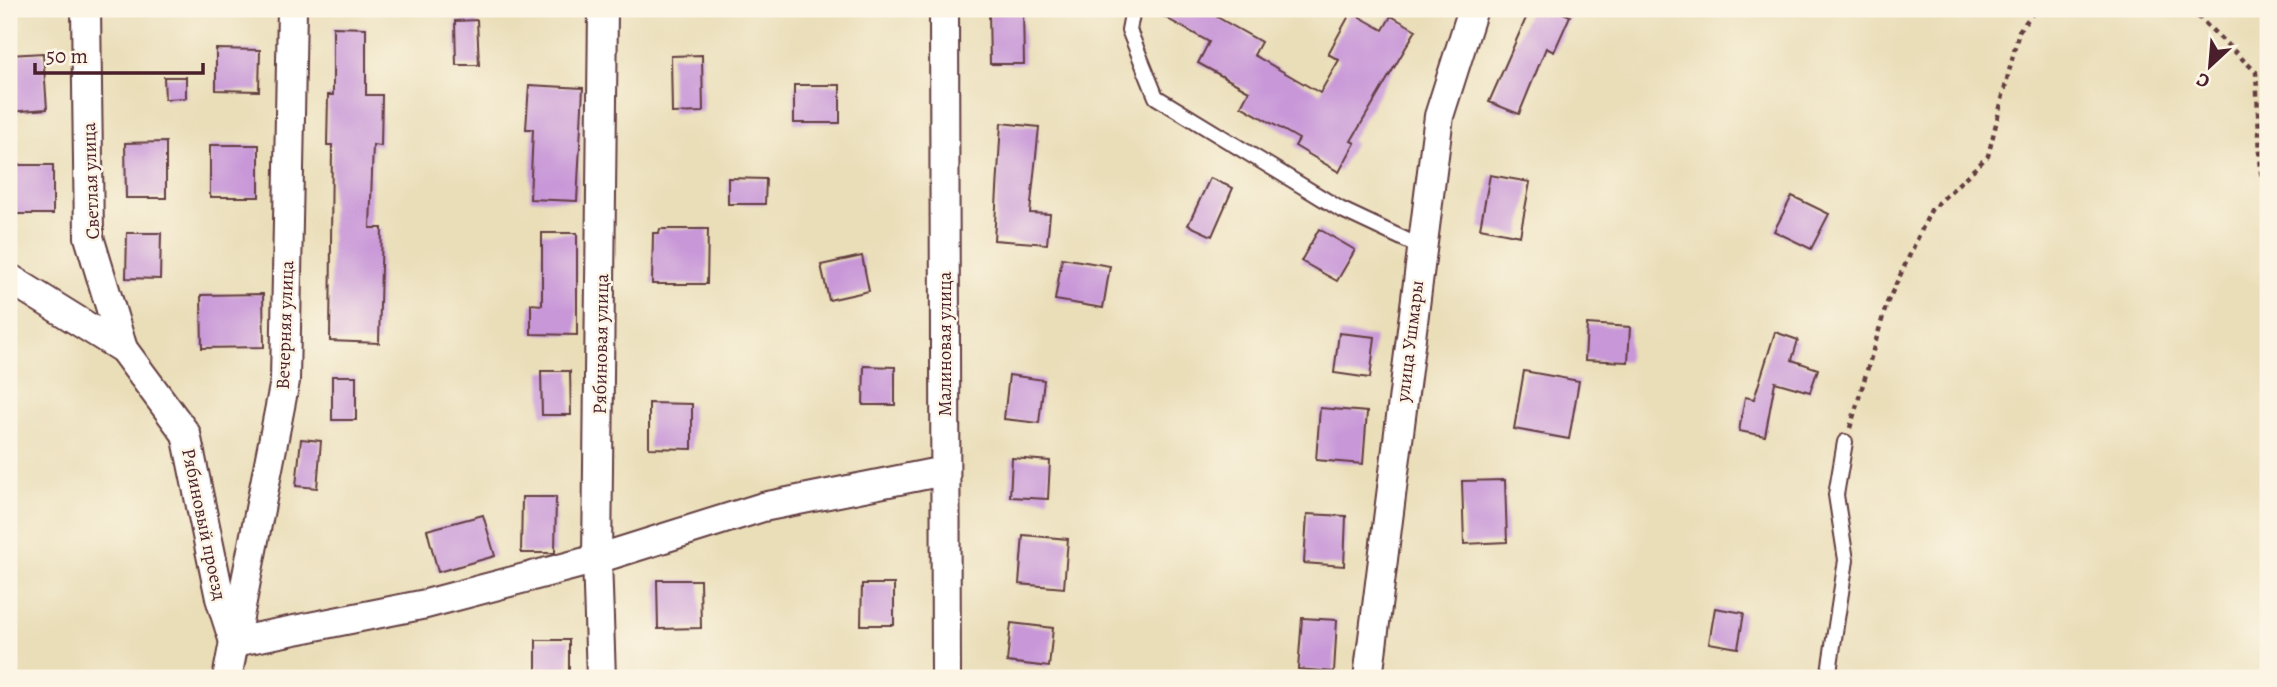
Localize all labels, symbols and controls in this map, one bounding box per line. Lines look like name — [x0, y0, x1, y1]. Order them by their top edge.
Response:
scale bar — [35, 32, 203, 76]
north arrow — [2176, 32, 2246, 102]
text: 50 m — [46, 42, 88, 70]
text: С — [2192, 66, 2214, 95]
street label: Светлая улица — [76, 122, 106, 240]
street label: Вечерняя улица — [270, 260, 300, 390]
street label: Малиновая улица — [932, 271, 958, 417]
street label: Рябиновая улица — [587, 273, 615, 415]
street label: улица Ушмары — [1390, 279, 1430, 404]
street label: Рябиновый проезд — [175, 446, 233, 603]

